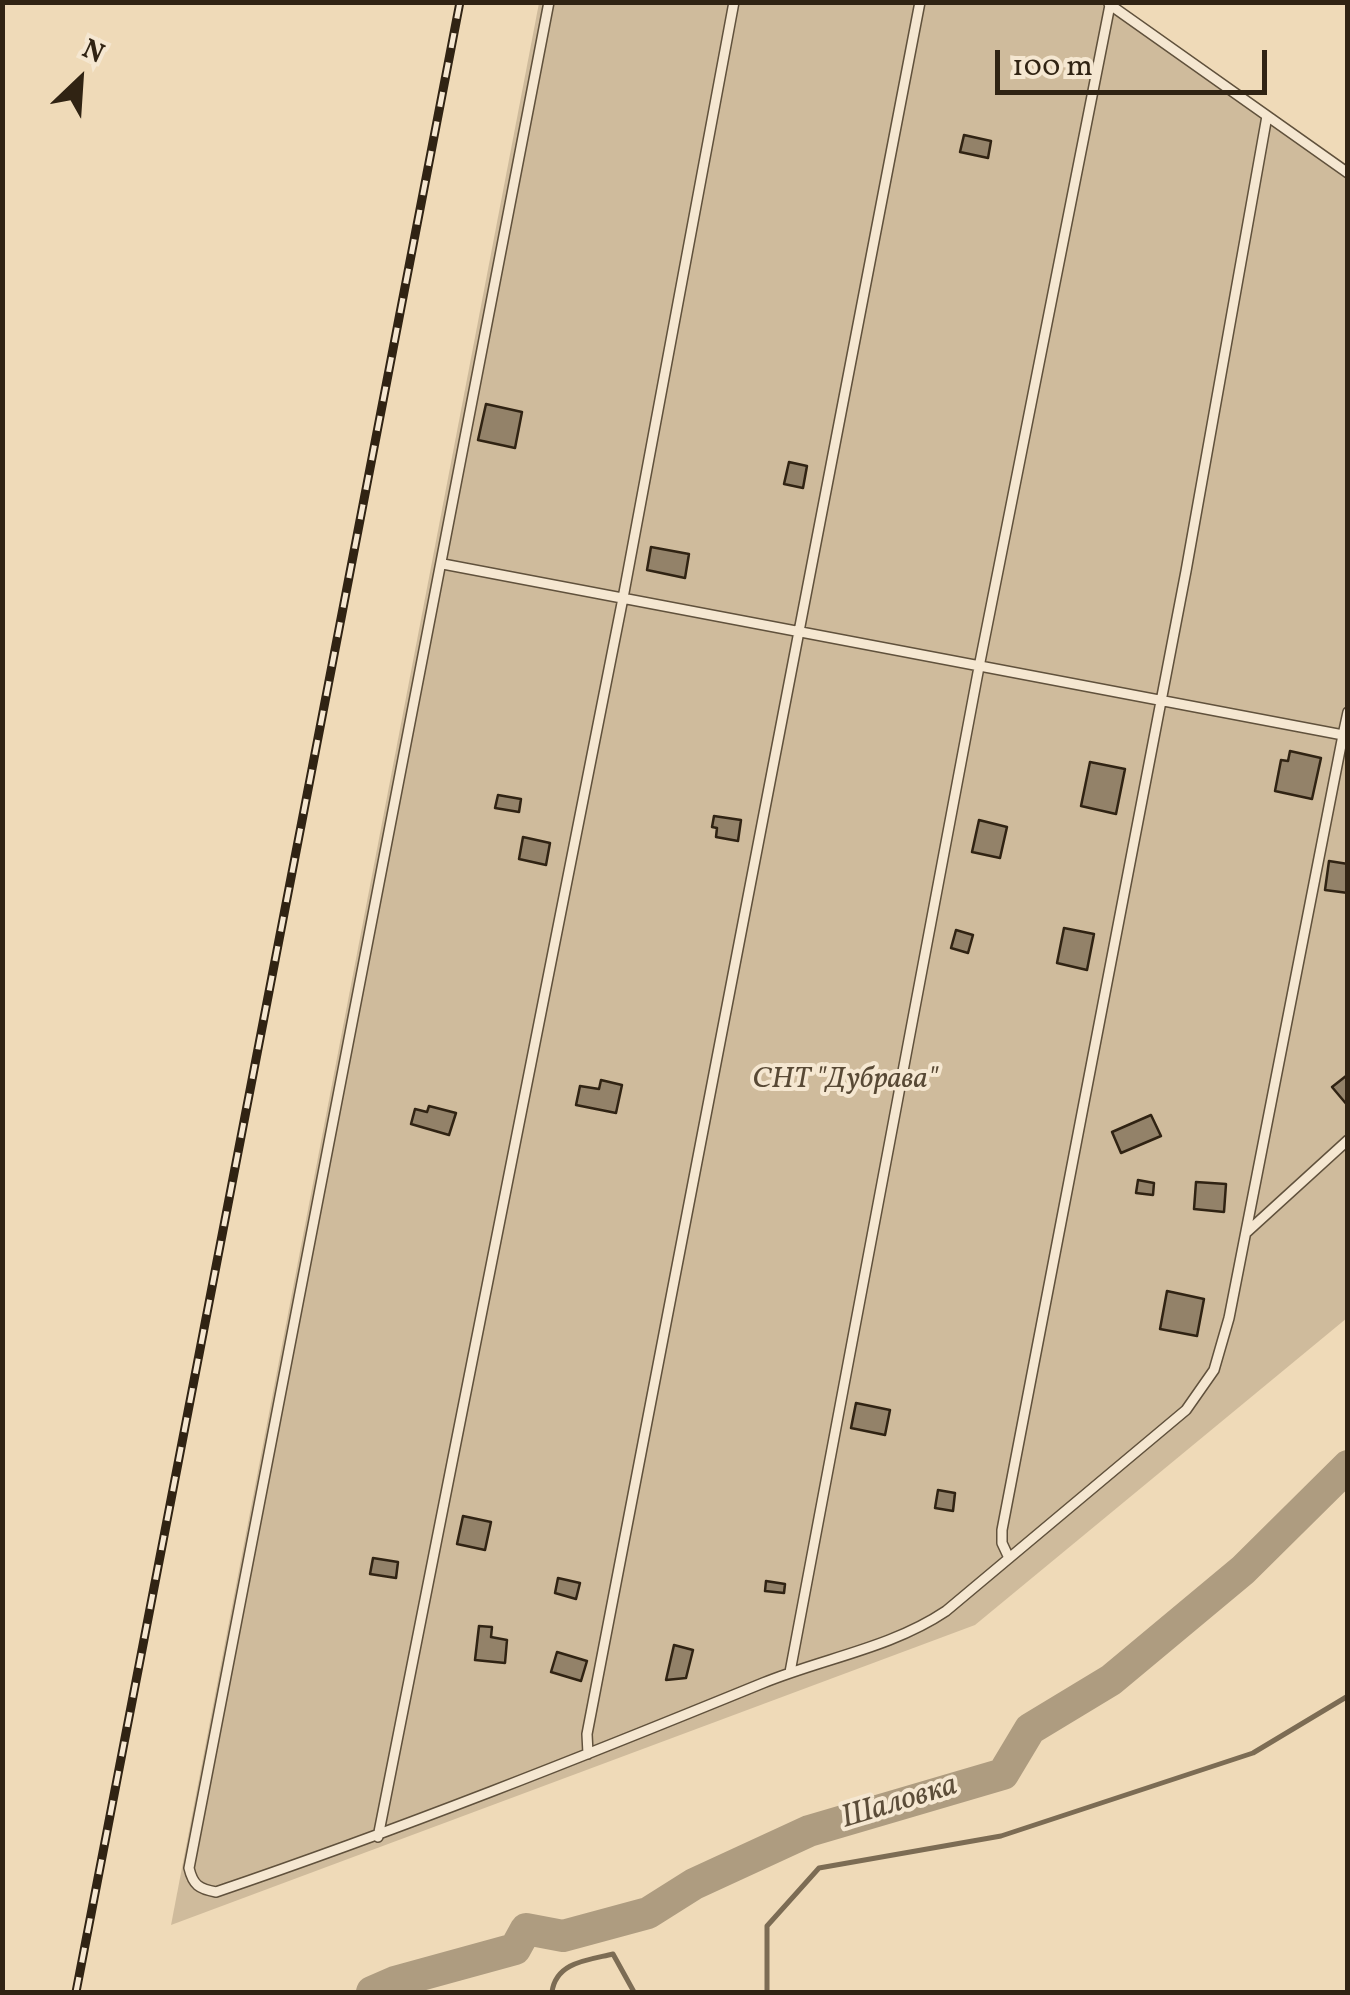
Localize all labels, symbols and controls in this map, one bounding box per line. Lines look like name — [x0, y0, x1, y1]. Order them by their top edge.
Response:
north arrow — [30, 30, 130, 130]
text: N — [75, 30, 110, 74]
scale bar — [1000, 30, 1272, 92]
text: 100 m — [1012, 46, 1093, 88]
park label: СНТ "Дубрава" — [752, 1063, 938, 1099]
water label: Шаловка — [837, 1768, 963, 1840]

